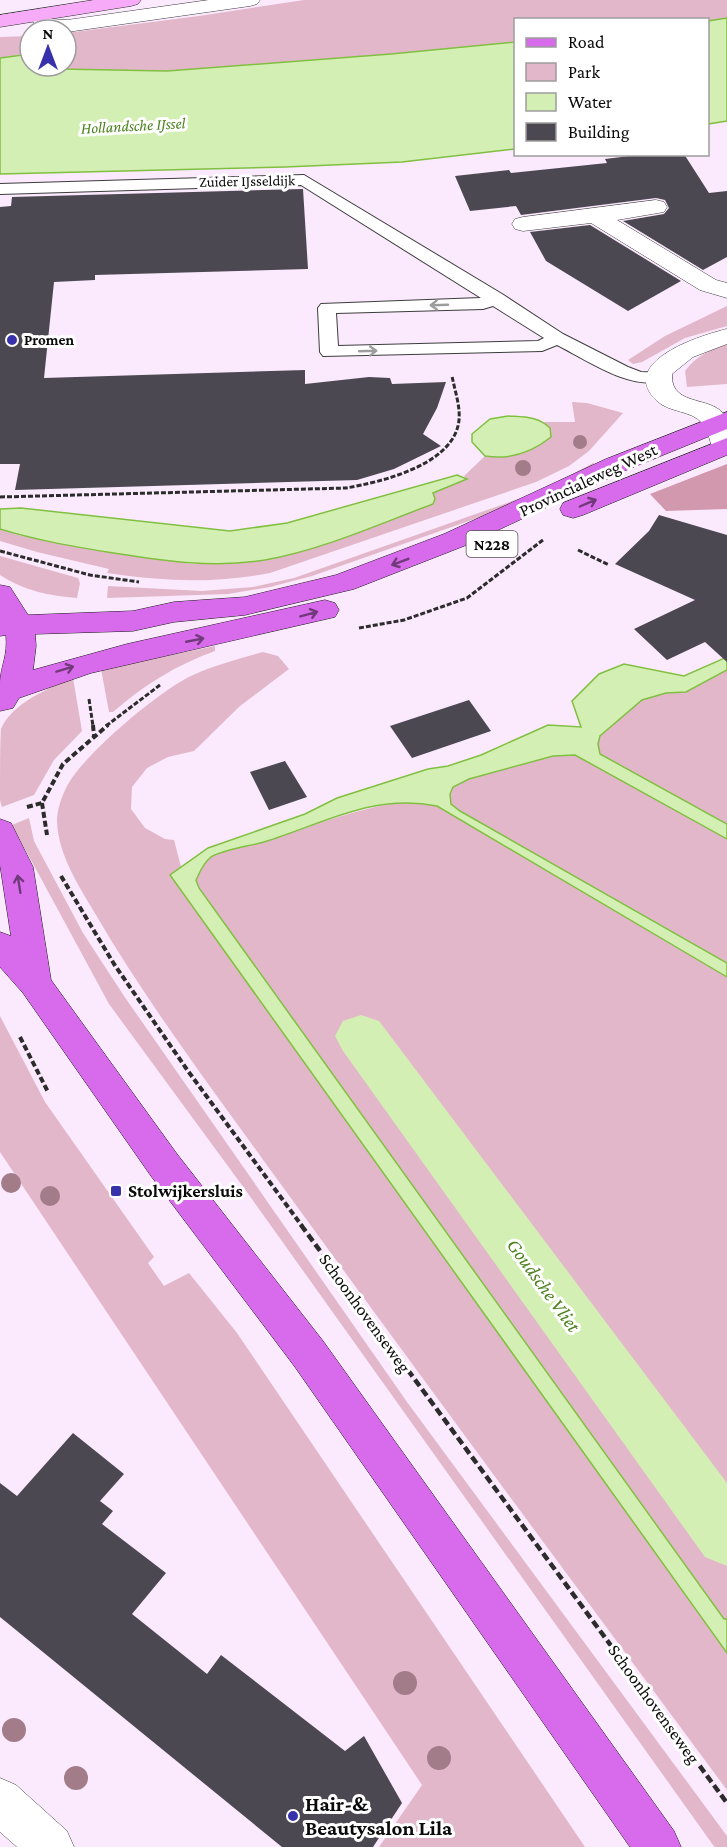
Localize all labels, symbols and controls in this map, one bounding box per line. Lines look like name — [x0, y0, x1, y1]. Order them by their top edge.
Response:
north arrow — [18, 18, 78, 78]
legend — [514, 18, 709, 156]
text: N — [43, 25, 54, 42]
text: Road — [568, 32, 605, 52]
text: Park — [568, 62, 600, 82]
text: Water — [568, 92, 613, 112]
water label: Hollandsche IJssel — [80, 114, 187, 138]
text: Building — [568, 122, 630, 142]
street label: Zuider IJsseldijk — [199, 172, 296, 191]
one-way arrow — [429, 300, 449, 311]
place label: Promen — [24, 332, 74, 348]
marker: Promen — [5, 333, 19, 347]
one-way arrow — [358, 345, 378, 357]
street label: Provincialeweg West — [516, 439, 661, 521]
one-way arrow — [578, 497, 596, 508]
road number: N228 — [466, 531, 518, 557]
one-way arrow — [391, 558, 410, 569]
one-way arrow — [299, 608, 318, 620]
one-way arrow — [185, 634, 205, 645]
one-way arrow — [55, 663, 74, 674]
one-way arrow — [14, 874, 25, 894]
place label: Stolwijkersluis — [128, 1181, 243, 1202]
marker: Stolwijkersluis — [109, 1184, 123, 1198]
water label: Goudsche Vliet — [503, 1234, 586, 1337]
street label: Schoonhovenseweg — [315, 1250, 415, 1377]
street label: Schoonhovenseweg — [604, 1641, 704, 1768]
place label: Hair-& Beautysalon Lila — [305, 1792, 453, 1840]
marker: Hair-& Beautysalon Lila — [286, 1809, 300, 1823]

